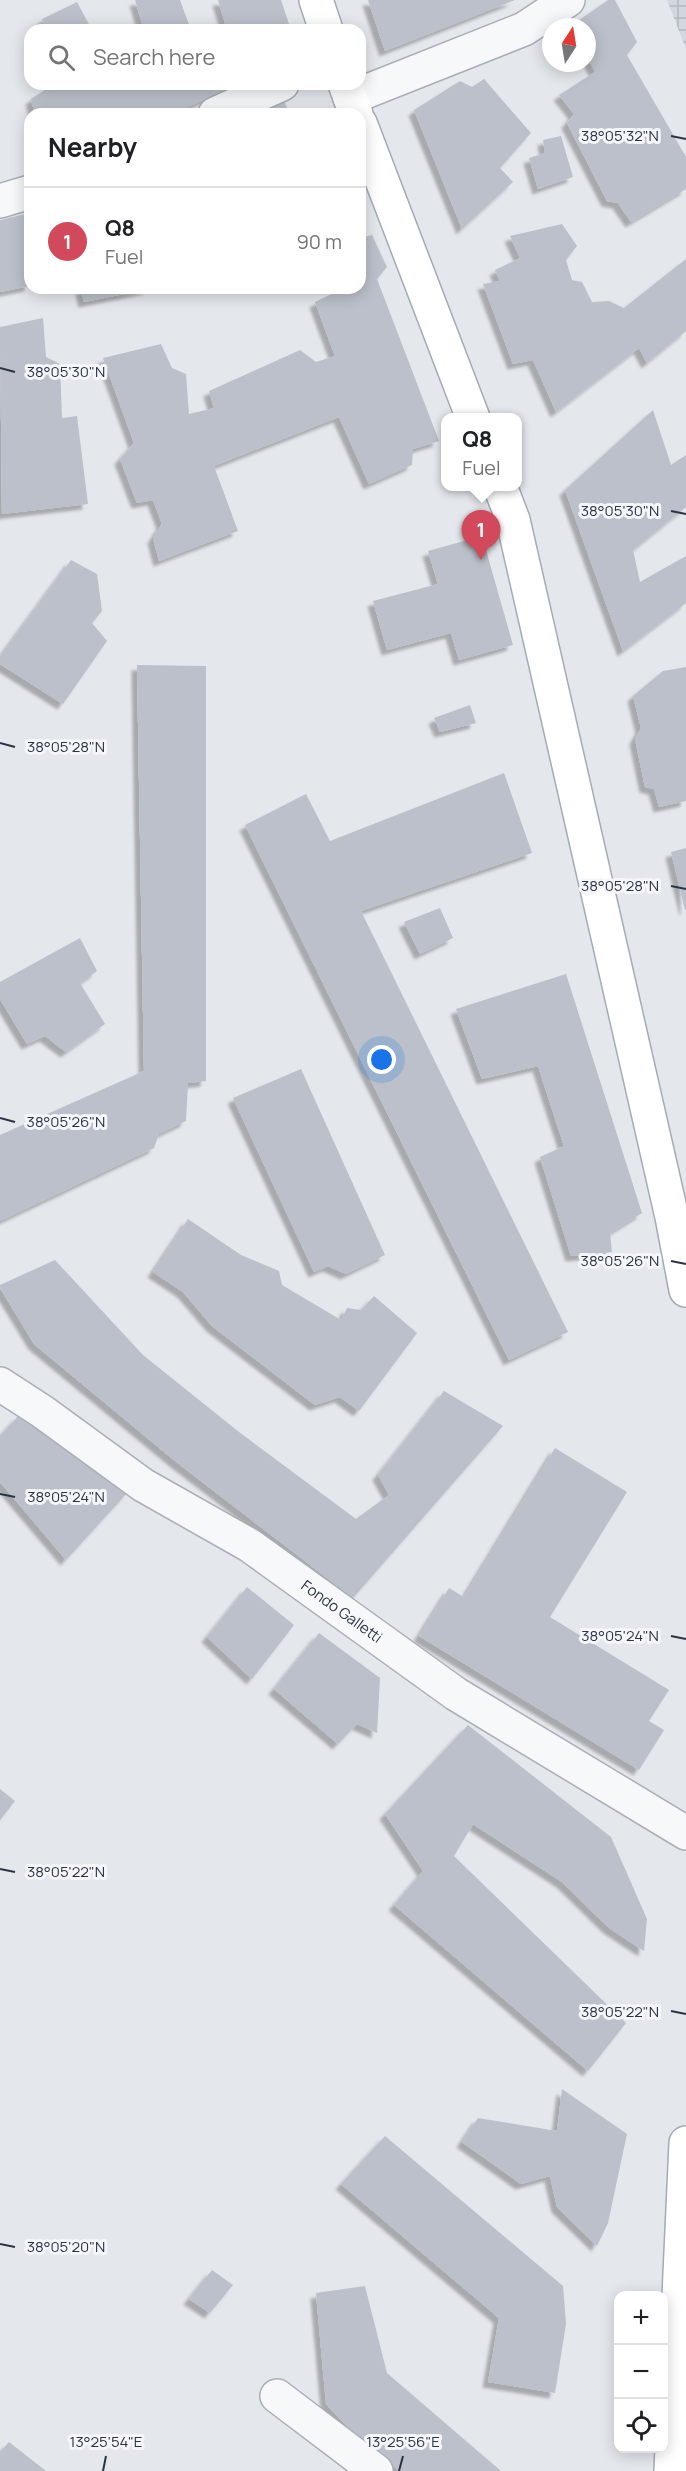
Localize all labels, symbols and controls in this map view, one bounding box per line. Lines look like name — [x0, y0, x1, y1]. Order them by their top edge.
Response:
north arrow — [542, 18, 596, 72]
search box — [24, 24, 366, 90]
icon: search — [45, 41, 78, 74]
text: Search here — [93, 42, 215, 72]
text: 38°05'32"N — [581, 125, 659, 146]
text: Nearby — [48, 129, 137, 165]
text: Q8 — [105, 213, 135, 243]
text: 1 — [63, 228, 72, 255]
text: 90 m — [296, 228, 342, 255]
text: Fuel — [105, 243, 143, 270]
text: 38°05'30"N — [27, 361, 105, 382]
popup — [441, 413, 522, 491]
text: Q8 — [462, 424, 492, 454]
text: Fuel — [462, 454, 501, 481]
text: 38°05'30"N — [581, 500, 659, 521]
pin: 1 — [462, 510, 500, 560]
text: 38°05'28"N — [27, 736, 105, 757]
text: 38°05'28"N — [581, 875, 659, 896]
your location — [367, 1045, 396, 1074]
text: 38°05'26"N — [27, 1111, 105, 1132]
text: 38°05'26"N — [581, 1250, 659, 1271]
text: 38°05'24"N — [27, 1486, 105, 1507]
street label: Fondo Galletti — [297, 1575, 387, 1648]
text: 38°05'24"N — [581, 1625, 659, 1646]
text: 38°05'22"N — [27, 1861, 105, 1882]
text: 38°05'22"N — [581, 2001, 659, 2022]
text: 38°05'20"N — [27, 2236, 105, 2257]
map controls — [614, 2291, 668, 2453]
button: + — [614, 2291, 668, 2345]
button: − — [614, 2345, 668, 2399]
button: locate — [614, 2399, 668, 2453]
text: 13°25'54"E — [70, 2431, 142, 2452]
text: 13°25'56"E — [366, 2431, 440, 2452]

